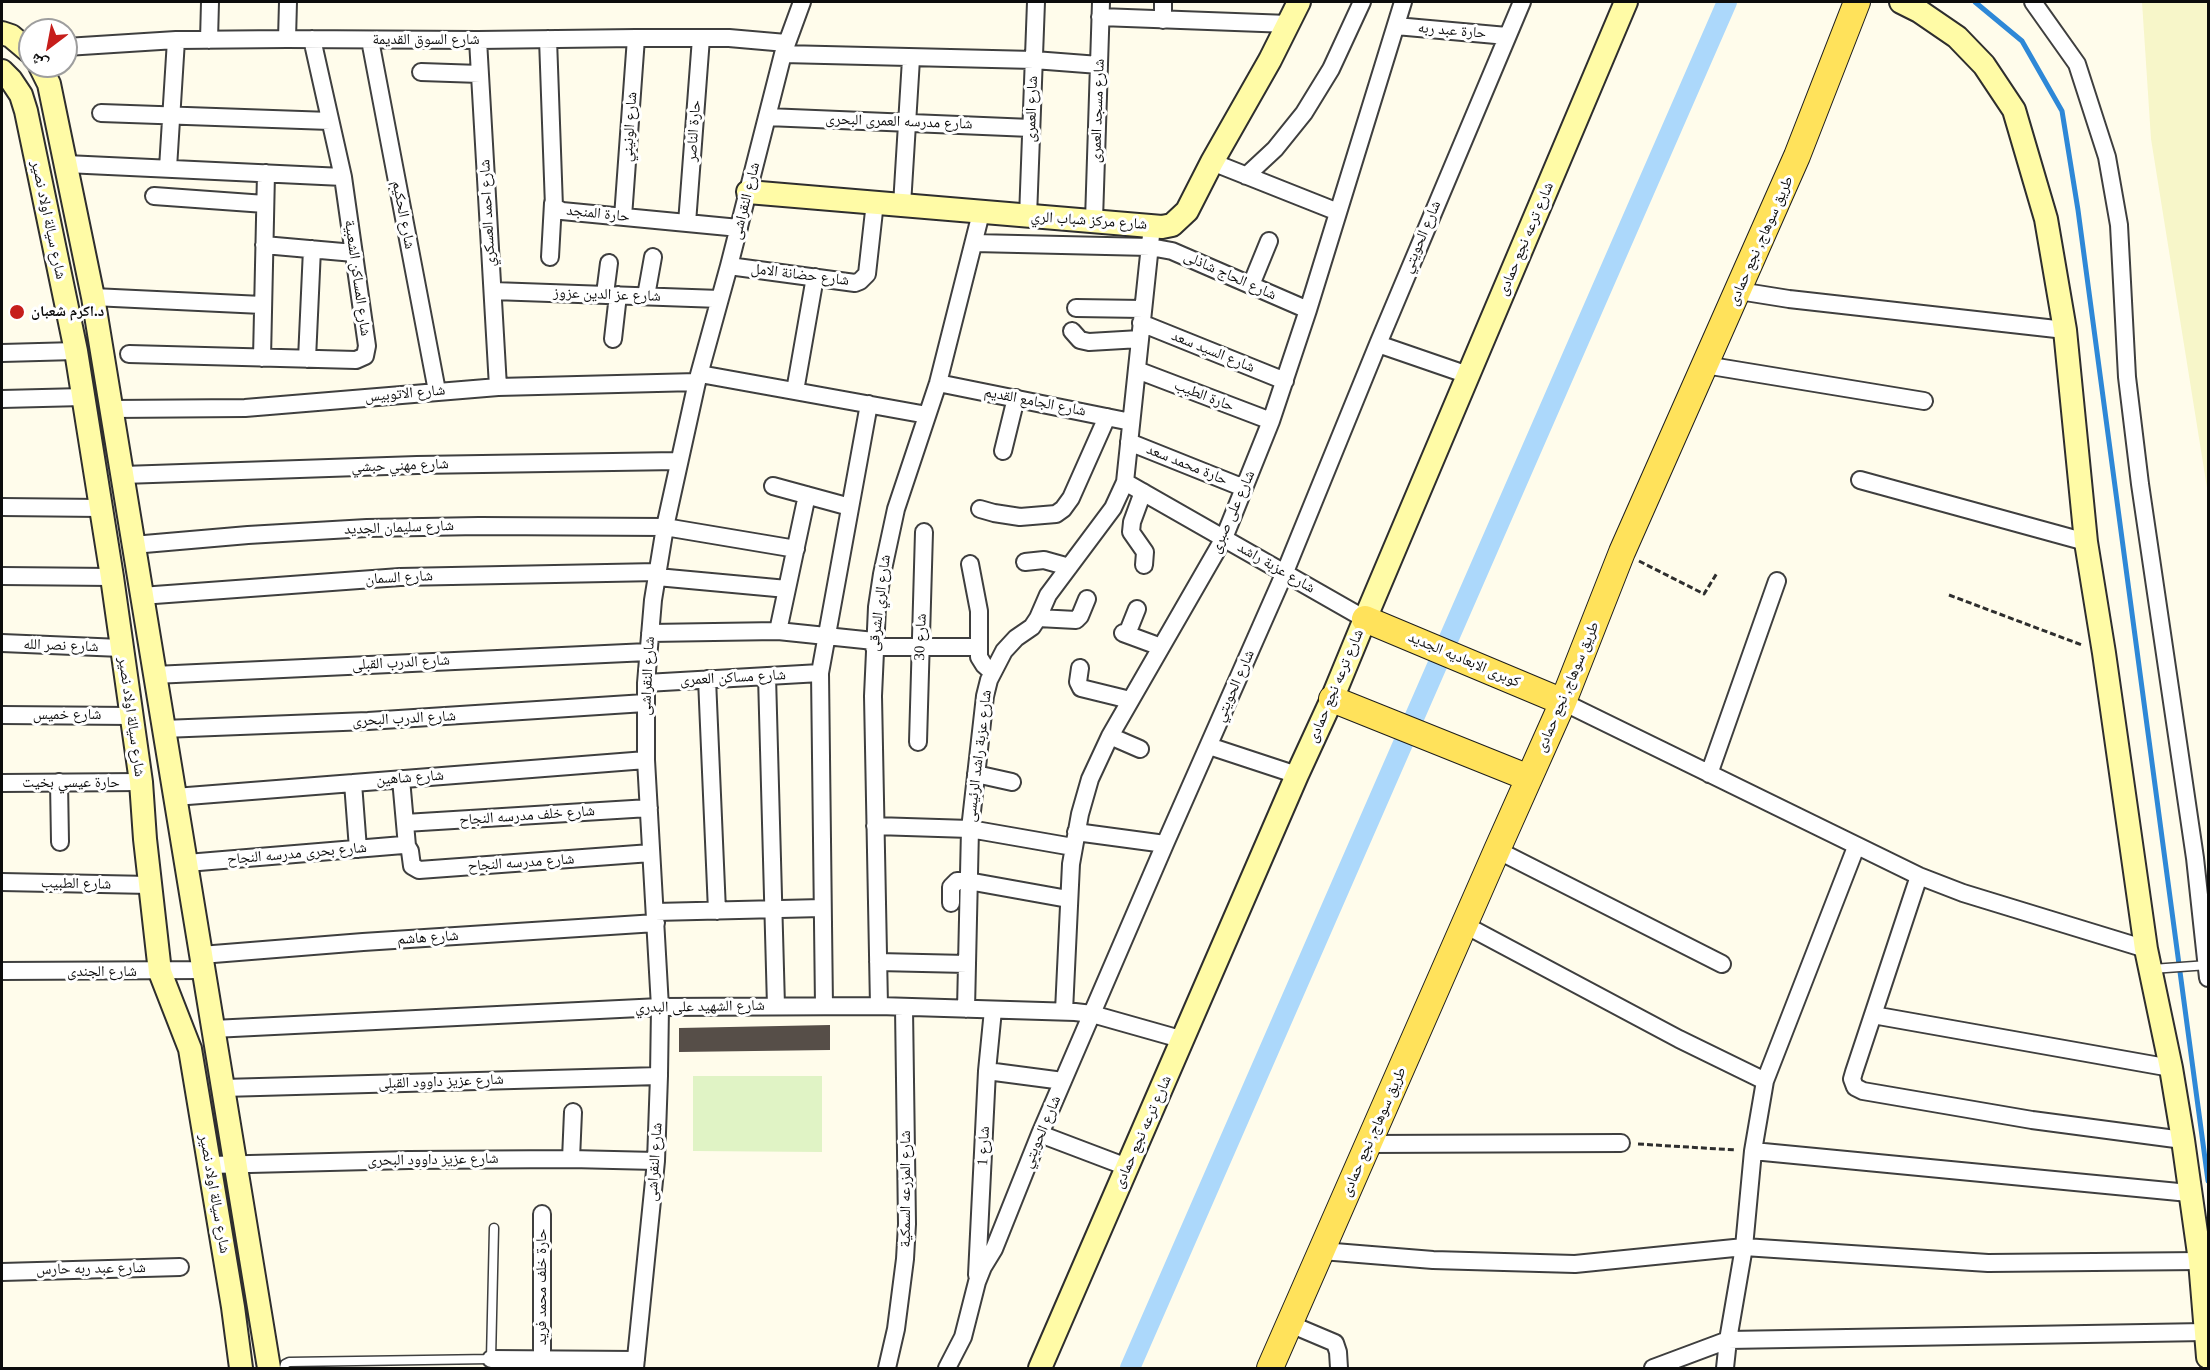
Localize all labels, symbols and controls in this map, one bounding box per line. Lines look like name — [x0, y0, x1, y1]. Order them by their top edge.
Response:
north arrow — [18, 18, 78, 78]
street label: حارة عبد ربه — [1417, 19, 1487, 43]
street label: شارع السوق القديمة — [372, 31, 480, 49]
text: ش — [28, 50, 51, 74]
street label: شارع مسجد العمرى — [1087, 59, 1109, 163]
street label: شارع العمرى — [1022, 75, 1042, 143]
street label: شارع الونيني — [619, 91, 641, 163]
street label: حارة الناصر — [683, 100, 705, 162]
street label: شارع مدرسه العمرى البحرى — [825, 110, 973, 134]
street label: شارع سيالة اولاد نصير — [27, 159, 69, 281]
street label: شارع احمد العسكري — [476, 159, 500, 267]
street label: شارع النقراشى — [728, 160, 764, 242]
street label: طريق سوهاج, نجع حمادى — [1724, 173, 1798, 309]
street label: شارع الحكيم — [388, 179, 418, 251]
street label: شارع ترعه نجع حمادى — [1494, 180, 1558, 298]
street label: شارع الحويتي — [1399, 198, 1445, 276]
street label: حارة المنجد — [566, 202, 630, 226]
street label: شارع مركز شباب الري — [1030, 208, 1148, 234]
street label: شارع المساكن الشعبية — [340, 219, 374, 337]
street label: شارع الحاج شاذلى — [1181, 248, 1279, 304]
street label: شارع حضانة الامل — [750, 260, 850, 290]
street label: شارع عز الدين عزوز — [553, 284, 661, 306]
marker: د.اكرم شعبان — [8, 303, 26, 321]
place label: د.اكرم شعبان — [31, 303, 104, 321]
street label: شارع السيد سعد — [1169, 327, 1257, 377]
street label: حارة الطيب — [1171, 376, 1237, 416]
street label: شارع الاتوبيس — [364, 382, 446, 406]
street label: شارع الجامع القديم — [983, 383, 1087, 421]
street label: حارة محمد سعد — [1144, 441, 1230, 489]
street label: شارع مهني حبشي — [351, 455, 449, 477]
street label: شارع على صبرى — [1207, 468, 1259, 556]
street label: شارع سليمان الجديد — [344, 517, 454, 539]
street label: شارع عزبة راشد — [1234, 538, 1318, 598]
street label: شارع الري الشرقى — [865, 554, 895, 652]
street label: شارع السمان — [365, 567, 433, 589]
street label: شارع 30 — [911, 613, 931, 661]
street label: طريق سوهاج, نجع حمادى — [1532, 619, 1604, 755]
street label: شارع ترعه نجع حمادى — [1304, 627, 1368, 745]
street label: كوبرى الابعاديه الجديد — [1405, 628, 1523, 692]
street label: شارع نصر الله — [23, 636, 99, 656]
street label: شارع النقراشى — [637, 636, 659, 716]
street label: شارع الحويتي — [1211, 647, 1259, 725]
street label: شارع الدرب القبلى — [352, 651, 450, 675]
street label: شارع سيالة اولاد نصير — [114, 656, 148, 778]
street label: شارع مساكن العمرى — [680, 666, 786, 690]
street label: شارع عزبة راشد الرئيسى — [962, 689, 996, 823]
street label: شارع خميس — [33, 706, 101, 724]
street label: شارع الدرب البحرى — [352, 707, 456, 731]
street label: شارع شاهين — [376, 767, 444, 789]
street label: حارة عيسي بخيت — [22, 774, 120, 792]
street label: شارع خلف مدرسه النجاح — [458, 802, 596, 830]
street label: شارع بحرى مدرسه النجاح — [226, 839, 368, 869]
street label: شارع مدرسه النجاح — [467, 850, 575, 876]
street label: شارع الطبيب — [41, 874, 111, 894]
street label: شارع هاشم — [397, 927, 459, 949]
street label: شارع الجندى — [67, 963, 137, 981]
street label: شارع الشهيد على البدري — [635, 997, 765, 1017]
street label: طريق سوهاج, نجع حمادى — [1337, 1064, 1411, 1200]
street label: شارع عزيز داوود القبلى — [378, 1071, 504, 1093]
street label: شارع ترعه نجع حمادى — [1110, 1073, 1176, 1191]
street label: شارع الحويتي — [1019, 1093, 1065, 1171]
street label: شارع النقراشى — [643, 1122, 667, 1202]
street label: شارع 1 — [974, 1126, 994, 1166]
street label: شارع المزرعه السمكية — [897, 1130, 915, 1248]
street label: شارع سيالة اولاد نصير — [195, 1133, 233, 1255]
street label: شارع عزيز داوود البحرى — [367, 1150, 499, 1170]
street label: حارة خلف محمد فريد — [533, 1229, 551, 1345]
street label: شارع عبد ربه حارس — [36, 1259, 146, 1279]

